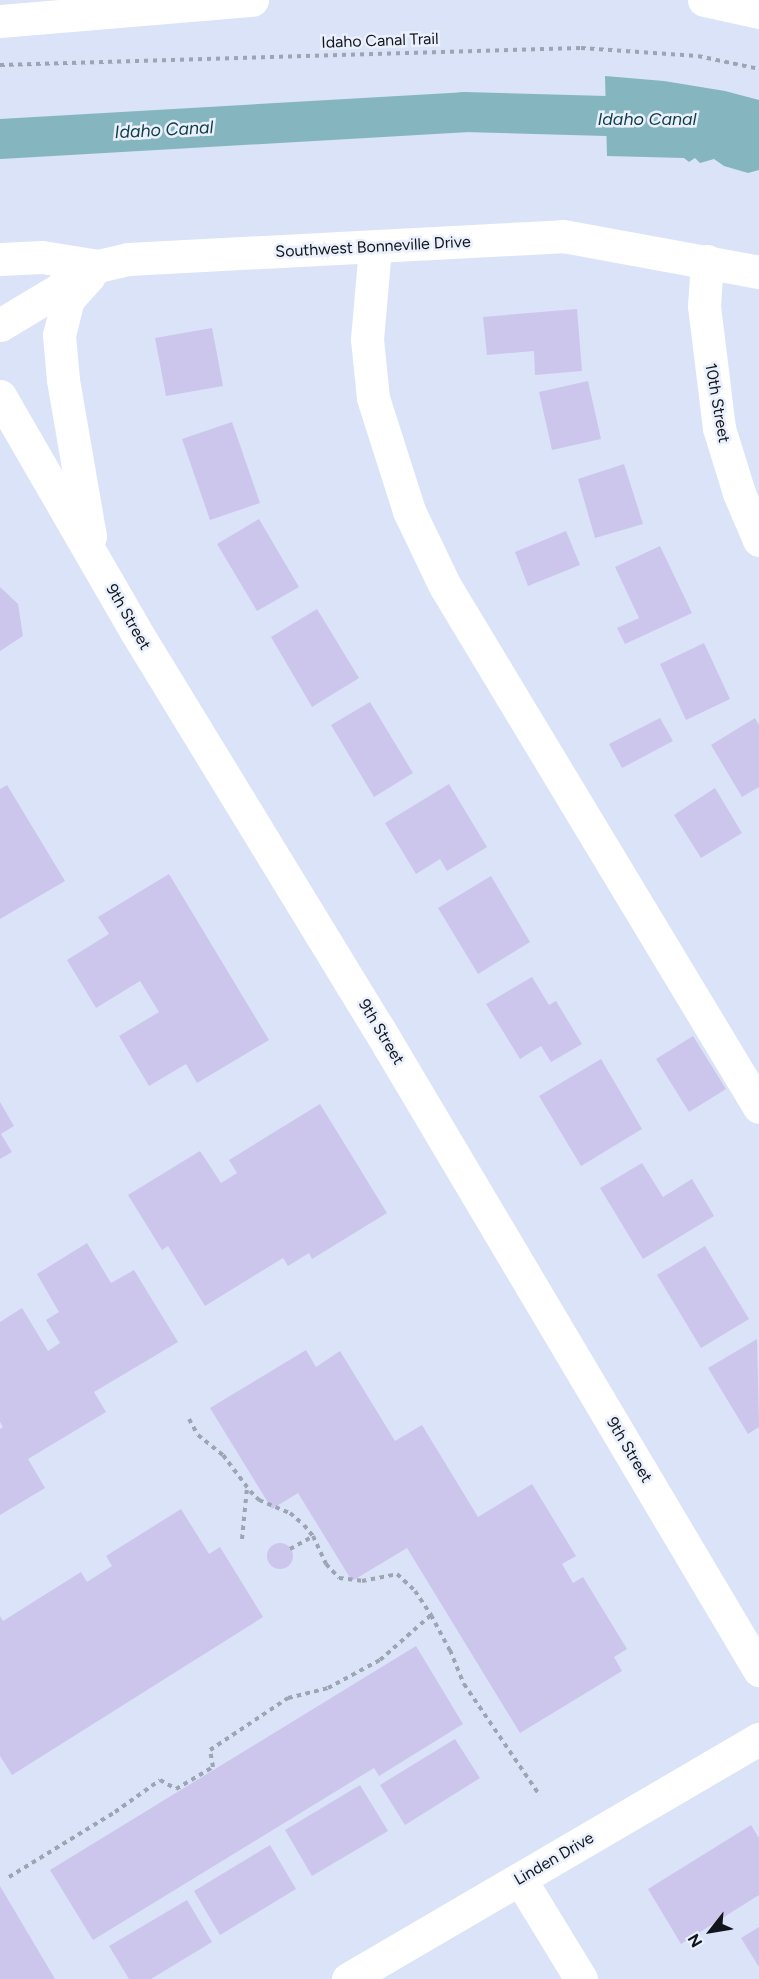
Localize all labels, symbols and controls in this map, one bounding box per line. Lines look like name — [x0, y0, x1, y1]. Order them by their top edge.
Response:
street label: Idaho Canal Trail — [321, 29, 439, 53]
water label: Idaho Canal — [597, 108, 697, 130]
water label: Idaho Canal — [114, 117, 214, 143]
street label: Southwest Bonneville Drive — [275, 232, 471, 262]
street label: 10th Street — [701, 362, 733, 444]
street label: 9th Street — [101, 581, 155, 653]
street label: 9th Street — [354, 996, 408, 1068]
street label: 9th Street — [602, 1414, 656, 1486]
street label: Linden Drive — [511, 1828, 597, 1890]
north arrow — [681, 1901, 741, 1961]
text: N — [684, 1930, 706, 1951]

